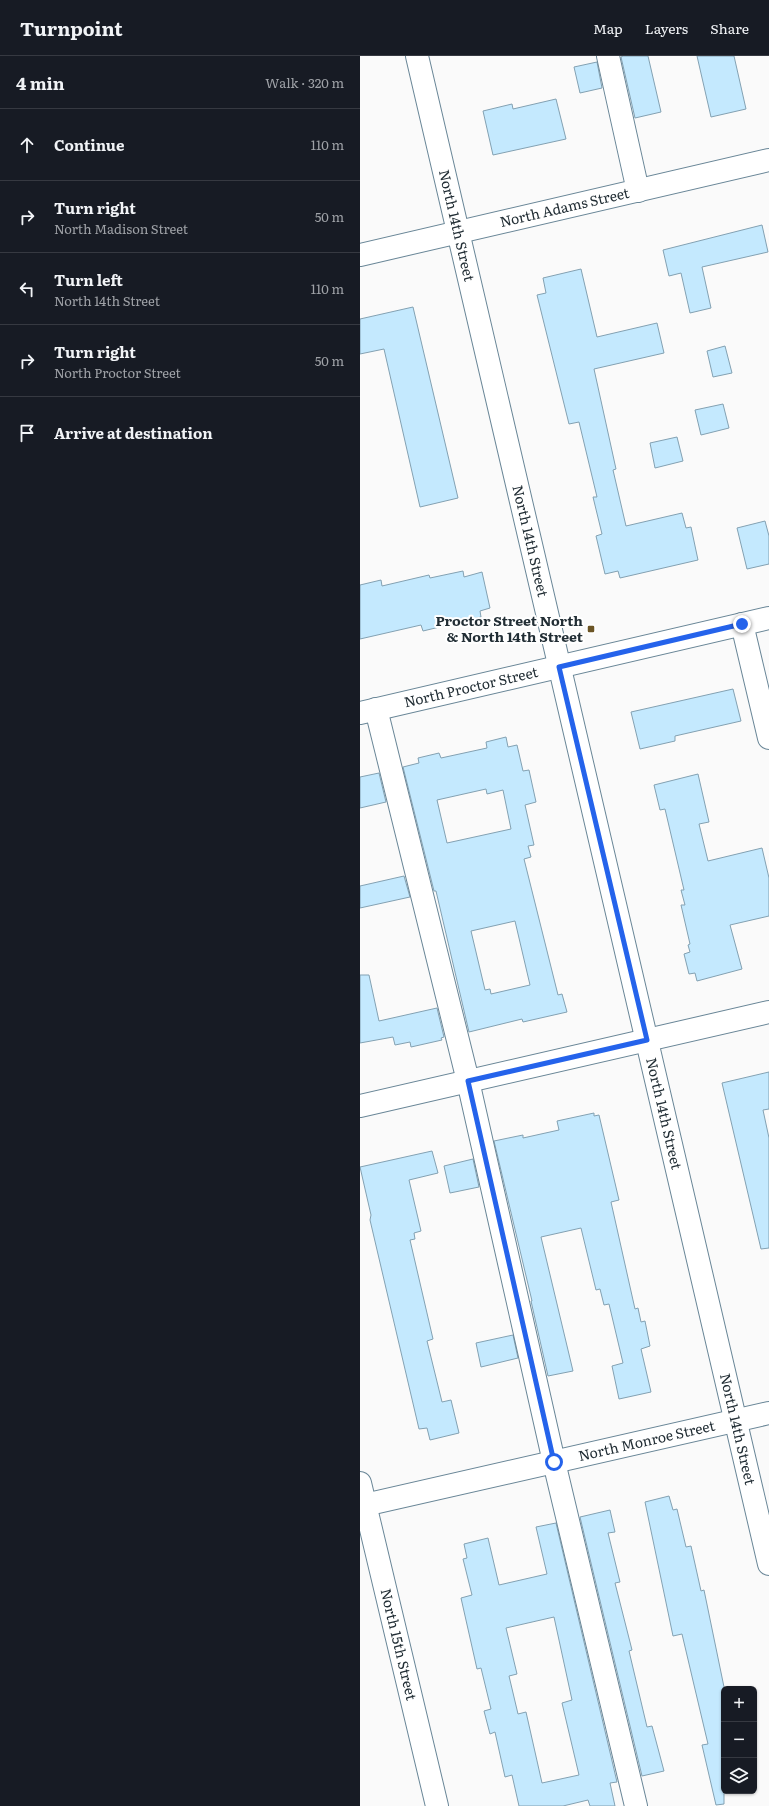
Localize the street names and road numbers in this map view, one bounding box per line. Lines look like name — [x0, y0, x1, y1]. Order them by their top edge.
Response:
street label: North 14th Street — [435, 167, 480, 283]
street label: North Adams Street — [498, 182, 631, 231]
street label: North 14th Street — [508, 483, 554, 599]
street label: North Proctor Street — [402, 661, 540, 711]
street label: North 14th Street — [642, 1055, 688, 1172]
street label: North 14th Street — [716, 1371, 761, 1487]
street label: North Monroe Street — [576, 1415, 717, 1465]
street label: North 15th Street — [377, 1586, 423, 1702]

